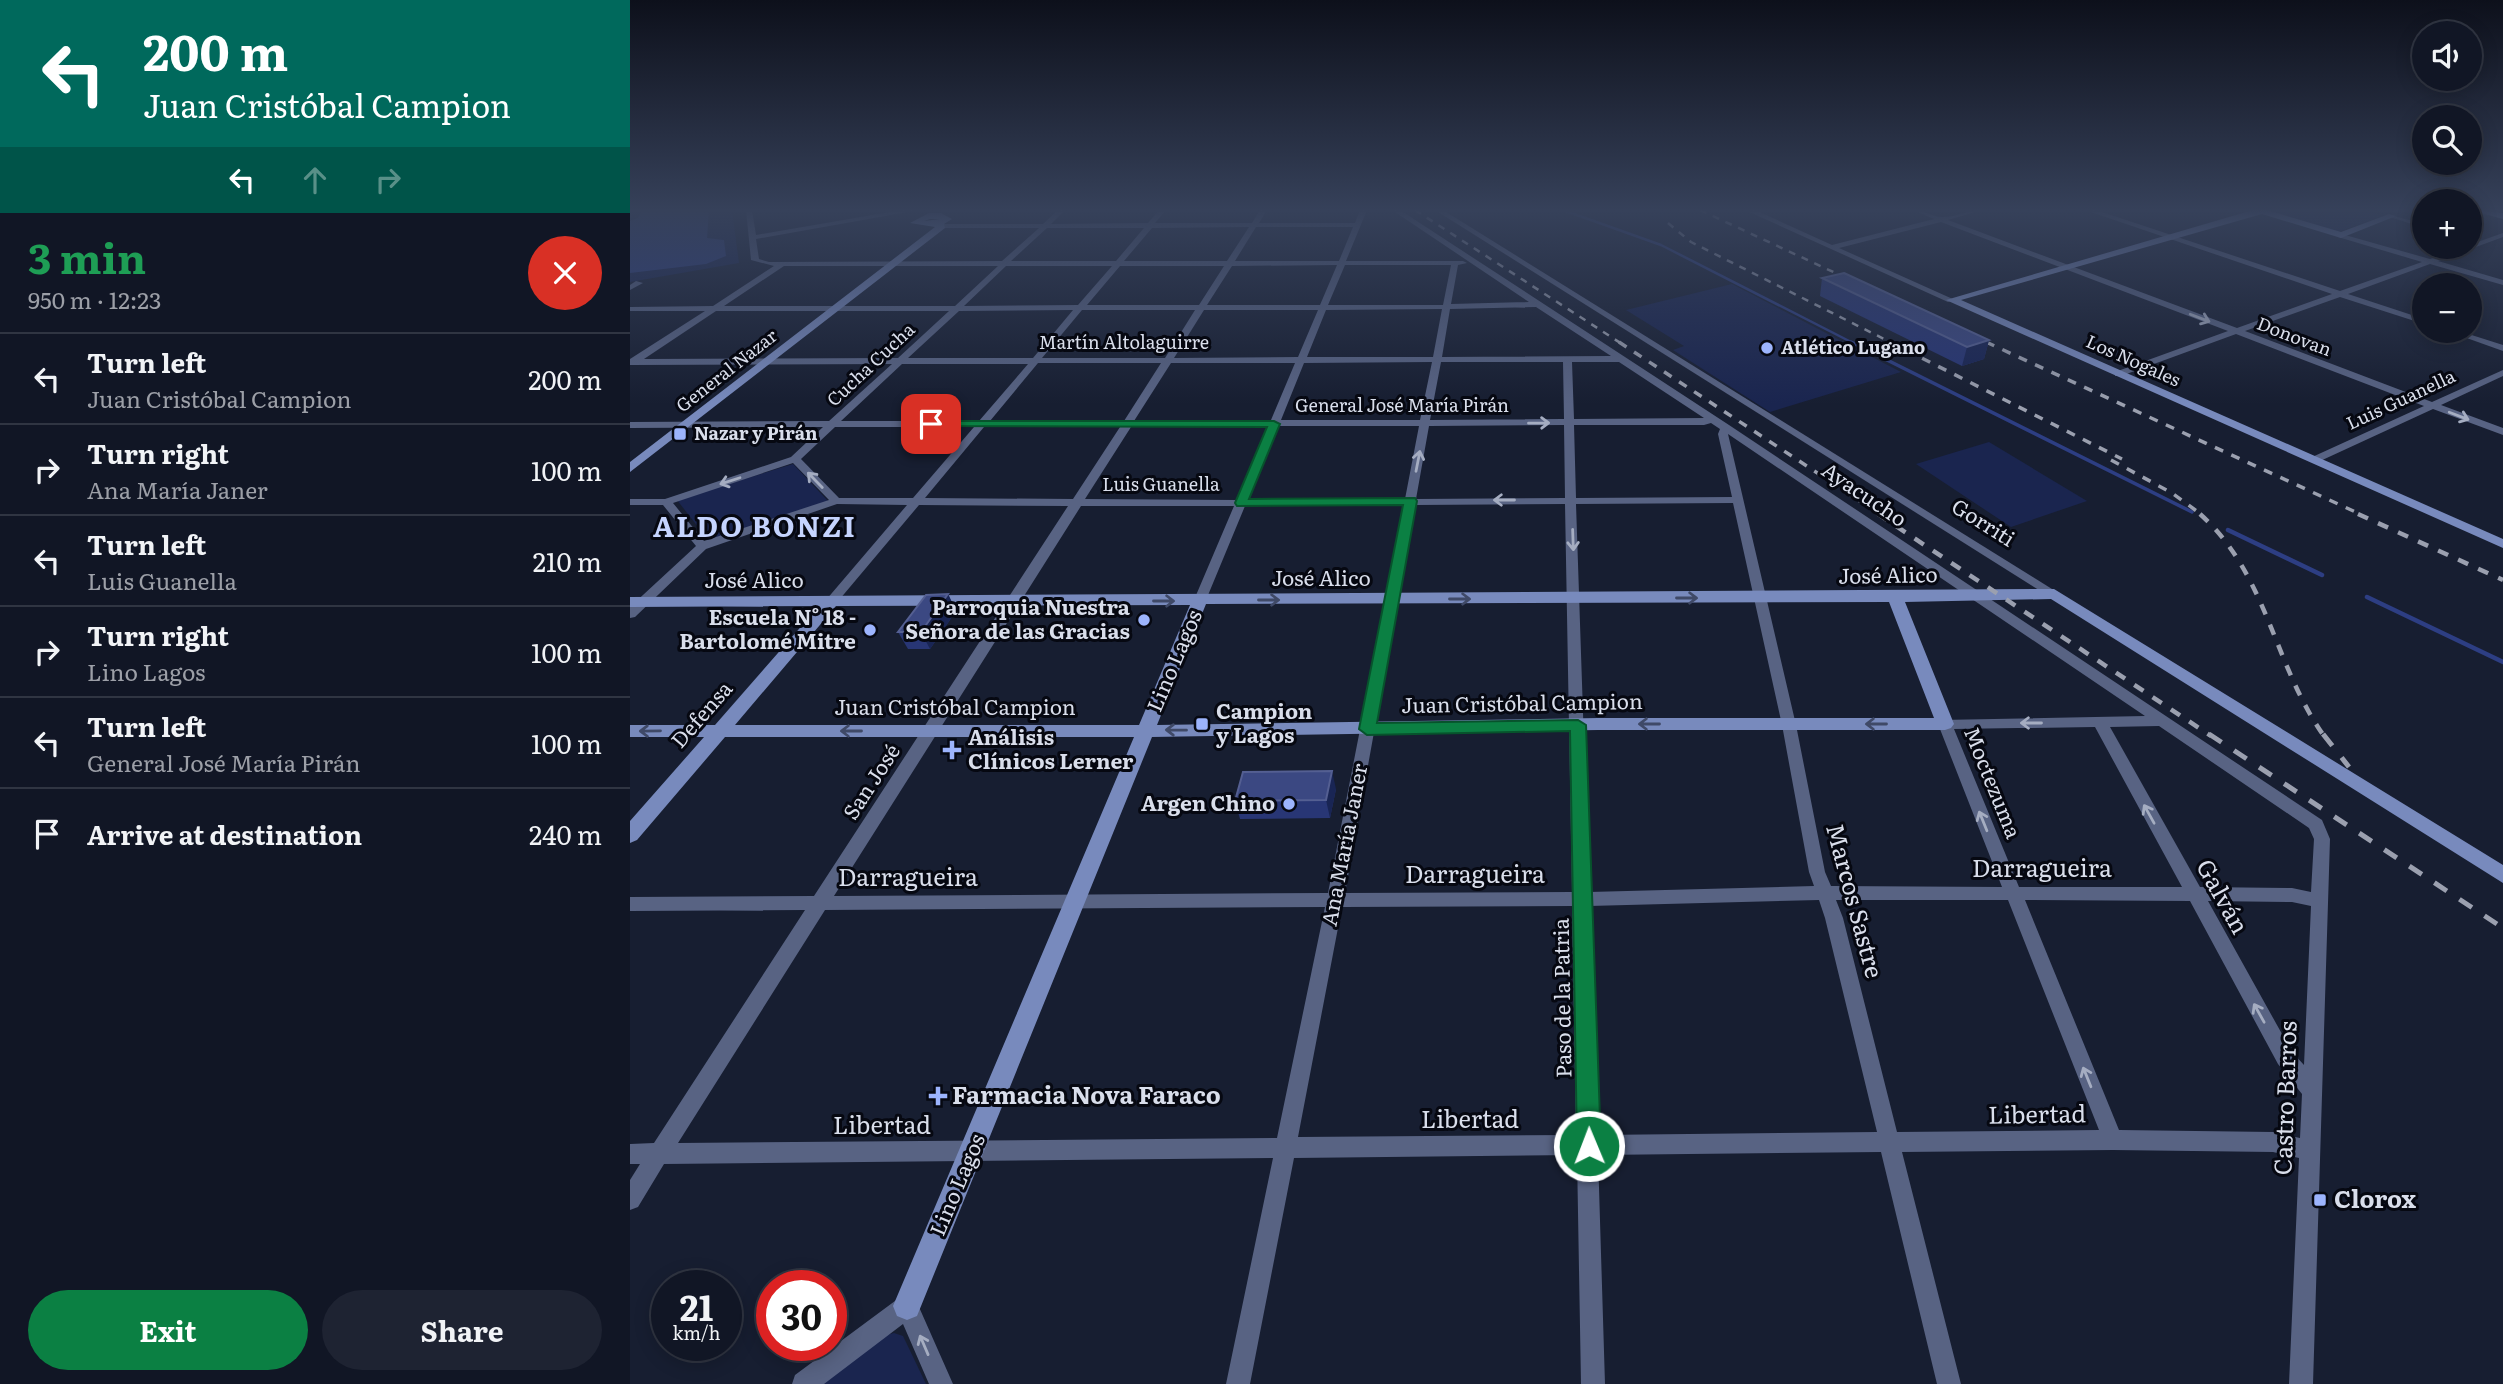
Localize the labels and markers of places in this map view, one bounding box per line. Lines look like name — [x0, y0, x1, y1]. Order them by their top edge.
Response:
place label: Atlético Lugano — [1781, 333, 1925, 360]
marker: Atlético Lugano — [1759, 340, 1775, 356]
pin — [901, 394, 961, 454]
place label: Nazar y Pirán — [694, 419, 818, 446]
marker: Nazar y Pirán — [672, 426, 688, 442]
place label: Parroquia Nuestra Señora de las Gracias — [905, 590, 1131, 645]
place label: Escuela N° 18 - Bartolomé Mitre — [679, 600, 856, 655]
marker: Parroquia Nuestra Señora de las Gracias — [1136, 612, 1152, 628]
marker: Escuela N° 18 - Bartolomé Mitre — [862, 622, 878, 638]
place label: Campion y Lagos — [1216, 694, 1313, 749]
marker: Campion y Lagos — [1194, 716, 1210, 732]
place label: Análisis Clínicos Lerner — [968, 720, 1134, 775]
marker: Análisis Clínicos Lerner — [942, 740, 962, 760]
place label: Argen Chino — [1141, 786, 1275, 817]
marker: Argen Chino — [1281, 796, 1297, 812]
place label: Farmacia Nova Faraco — [952, 1076, 1221, 1111]
marker: Farmacia Nova Faraco — [930, 1088, 946, 1104]
place label: Clorox — [2334, 1180, 2416, 1215]
marker: Clorox — [2312, 1192, 2328, 1208]

